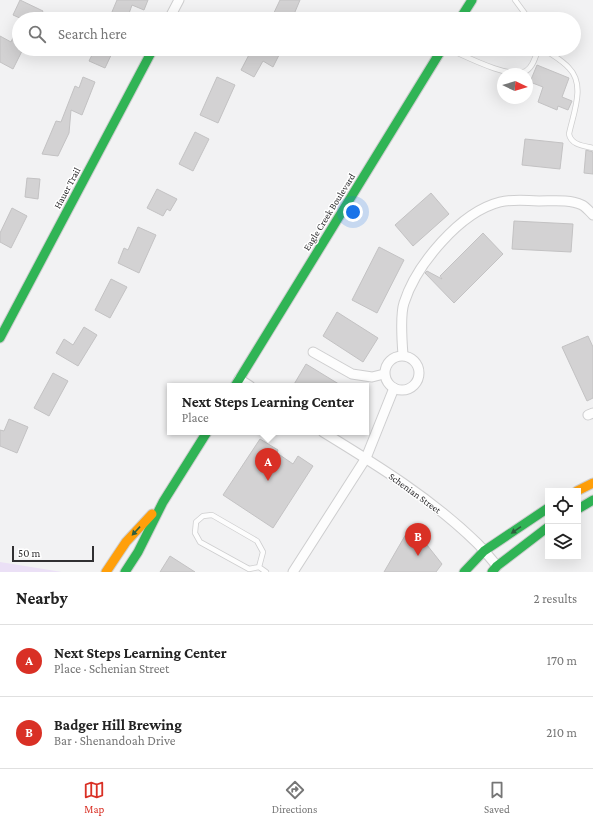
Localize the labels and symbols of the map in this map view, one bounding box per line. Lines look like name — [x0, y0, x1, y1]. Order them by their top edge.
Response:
north arrow — [497, 68, 533, 104]
street label: Hauer Trail — [52, 165, 83, 210]
street label: Eagle Creek Boulevard — [301, 171, 358, 253]
your location — [343, 202, 363, 222]
pin: A — [255, 448, 281, 481]
street label: Schenian Street — [387, 470, 444, 516]
pin: B — [405, 523, 431, 556]
one-way arrow — [131, 526, 141, 536]
one-way arrow — [511, 526, 521, 534]
scale bar — [12, 544, 94, 563]

